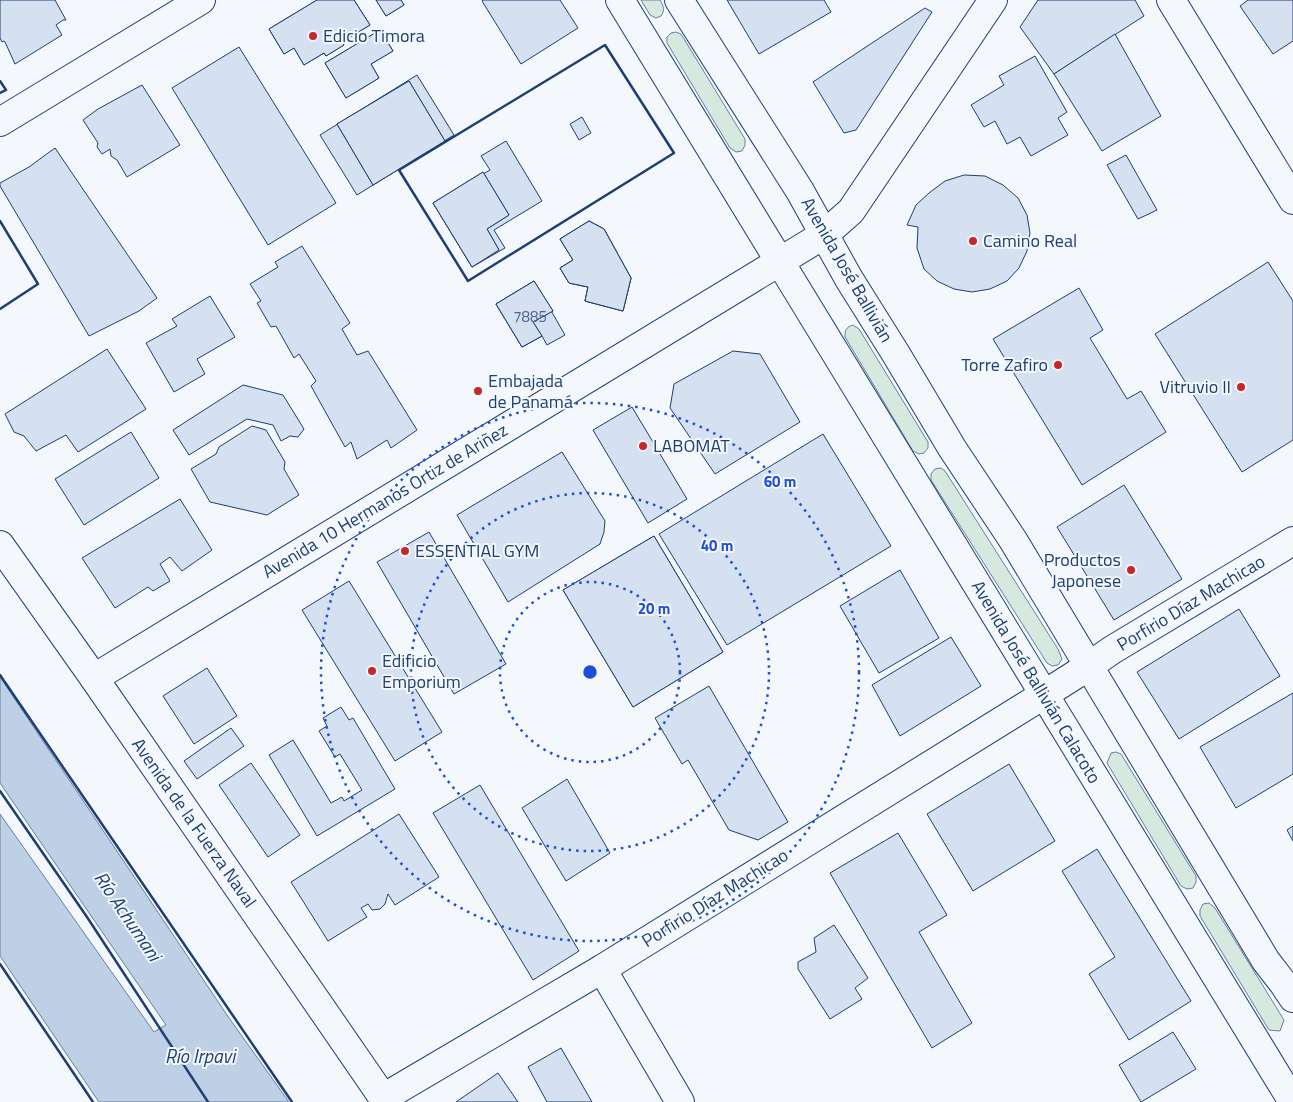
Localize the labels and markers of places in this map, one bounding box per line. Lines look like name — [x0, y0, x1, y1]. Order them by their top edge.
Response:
place label: Edicio Timora — [323, 22, 425, 49]
marker: Edicio Timora — [307, 30, 319, 42]
place label: Camino Real — [983, 227, 1077, 254]
marker: Camino Real — [967, 235, 979, 247]
place label: Torre Zafiro — [961, 351, 1048, 378]
marker: Torre Zafiro — [1052, 359, 1064, 371]
place label: Embajada de Panamá — [488, 367, 573, 415]
place label: Vitruvio II — [1160, 373, 1231, 400]
marker: Vitruvio II — [1235, 381, 1247, 393]
marker: Embajada de Panamá — [472, 385, 484, 397]
place label: LABOMAT — [653, 432, 730, 459]
marker: LABOMAT — [637, 440, 649, 452]
place label: ESSENTIAL GYM — [415, 537, 539, 564]
marker: ESSENTIAL GYM — [399, 545, 411, 557]
place label: Productos Japonese — [1044, 546, 1121, 594]
marker: Productos Japonese — [1125, 564, 1137, 576]
place label: Edificio Emporium — [382, 647, 461, 695]
centre of rings — [581, 663, 599, 681]
marker: Edificio Emporium — [366, 665, 378, 677]

